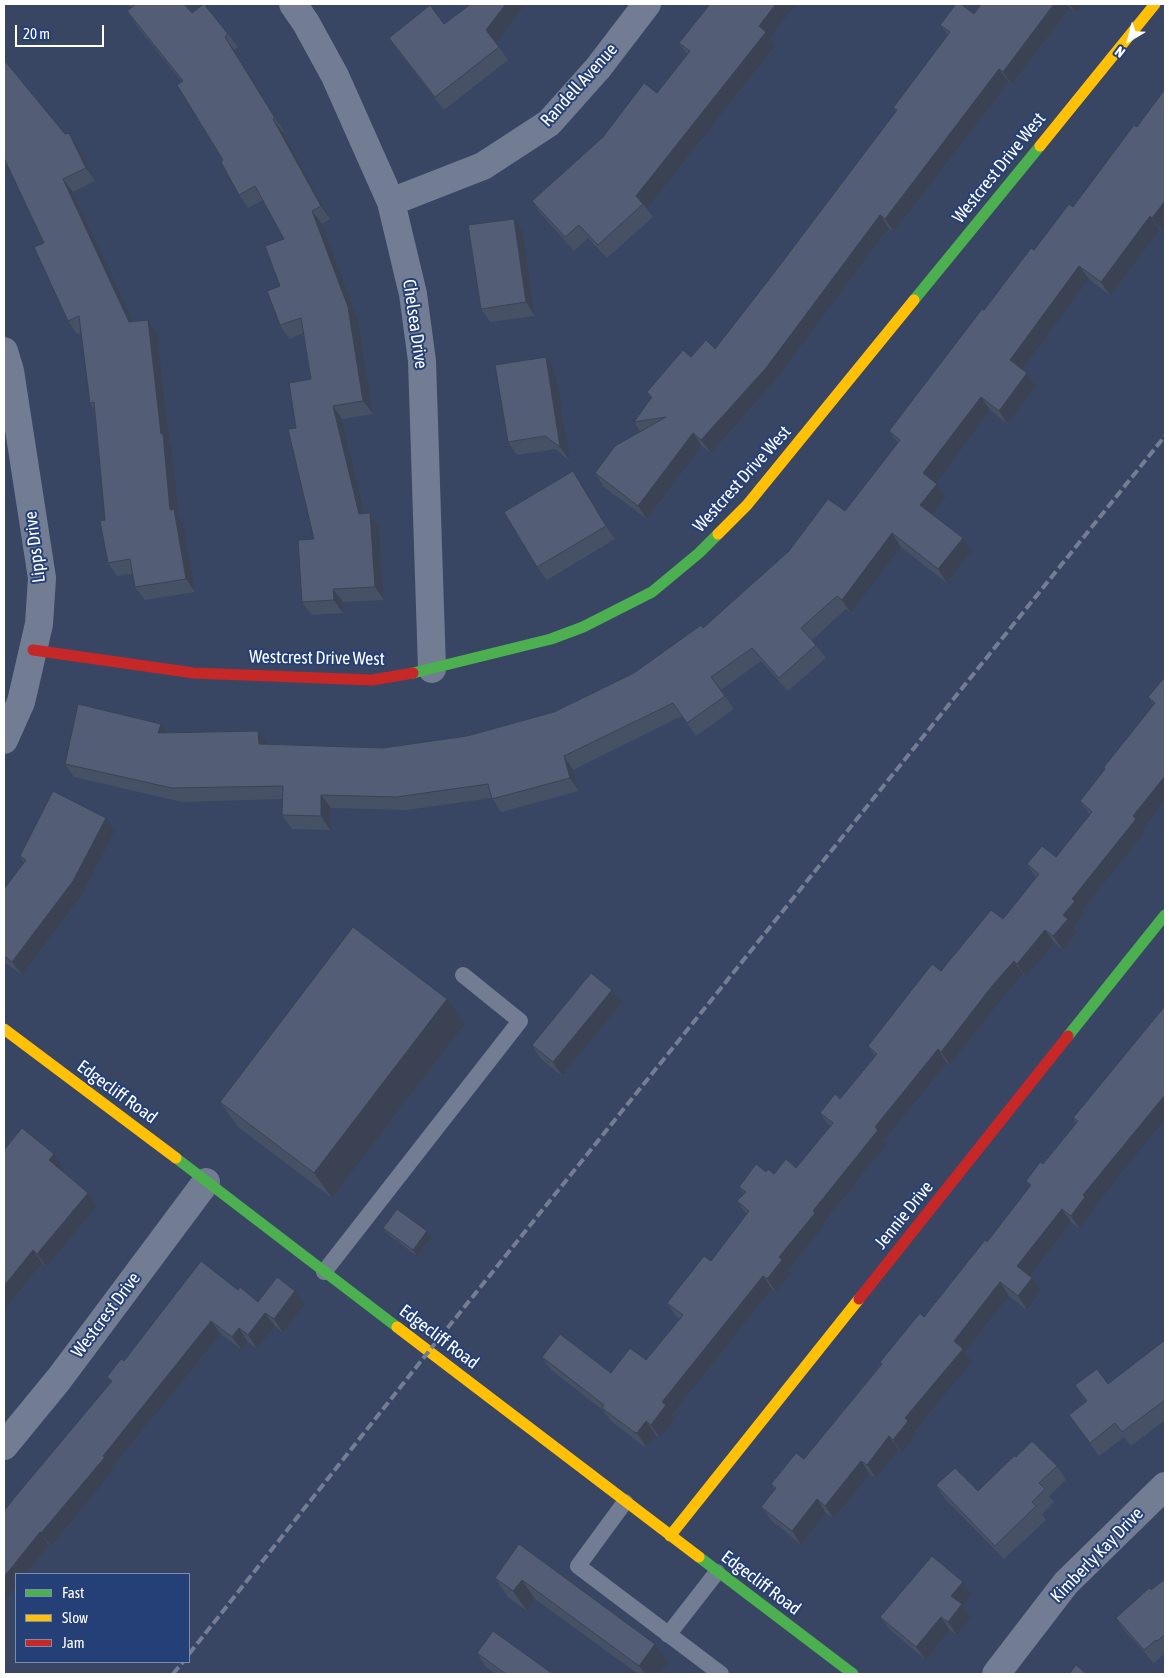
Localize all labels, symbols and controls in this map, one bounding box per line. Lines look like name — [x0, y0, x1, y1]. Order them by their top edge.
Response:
scale bar — [18, 15, 106, 47]
north arrow — [1104, 15, 1154, 65]
text: 20 m — [23, 25, 50, 42]
street label: Randell Avenue — [536, 39, 622, 131]
text: N — [1112, 43, 1128, 61]
street label: Westcrest Drive West — [948, 108, 1050, 228]
street label: Chelsea Drive — [398, 278, 432, 370]
street label: Westcrest Drive West — [689, 421, 795, 537]
street label: Lipps Drive — [20, 510, 50, 584]
street label: Westcrest Drive West — [249, 646, 385, 670]
street label: Edgecliff Road — [73, 1056, 161, 1128]
street label: Jennie Drive — [870, 1177, 938, 1253]
street label: Westcrest Drive — [67, 1268, 145, 1362]
street label: Edgecliff Road — [395, 1300, 483, 1374]
street label: Kimberly Kay Drive — [1046, 1503, 1148, 1607]
street label: Edgecliff Road — [717, 1546, 805, 1620]
legend — [15, 1573, 190, 1663]
text: Fast — [62, 1584, 84, 1601]
text: Slow — [62, 1609, 88, 1626]
text: Jam — [62, 1634, 85, 1651]

